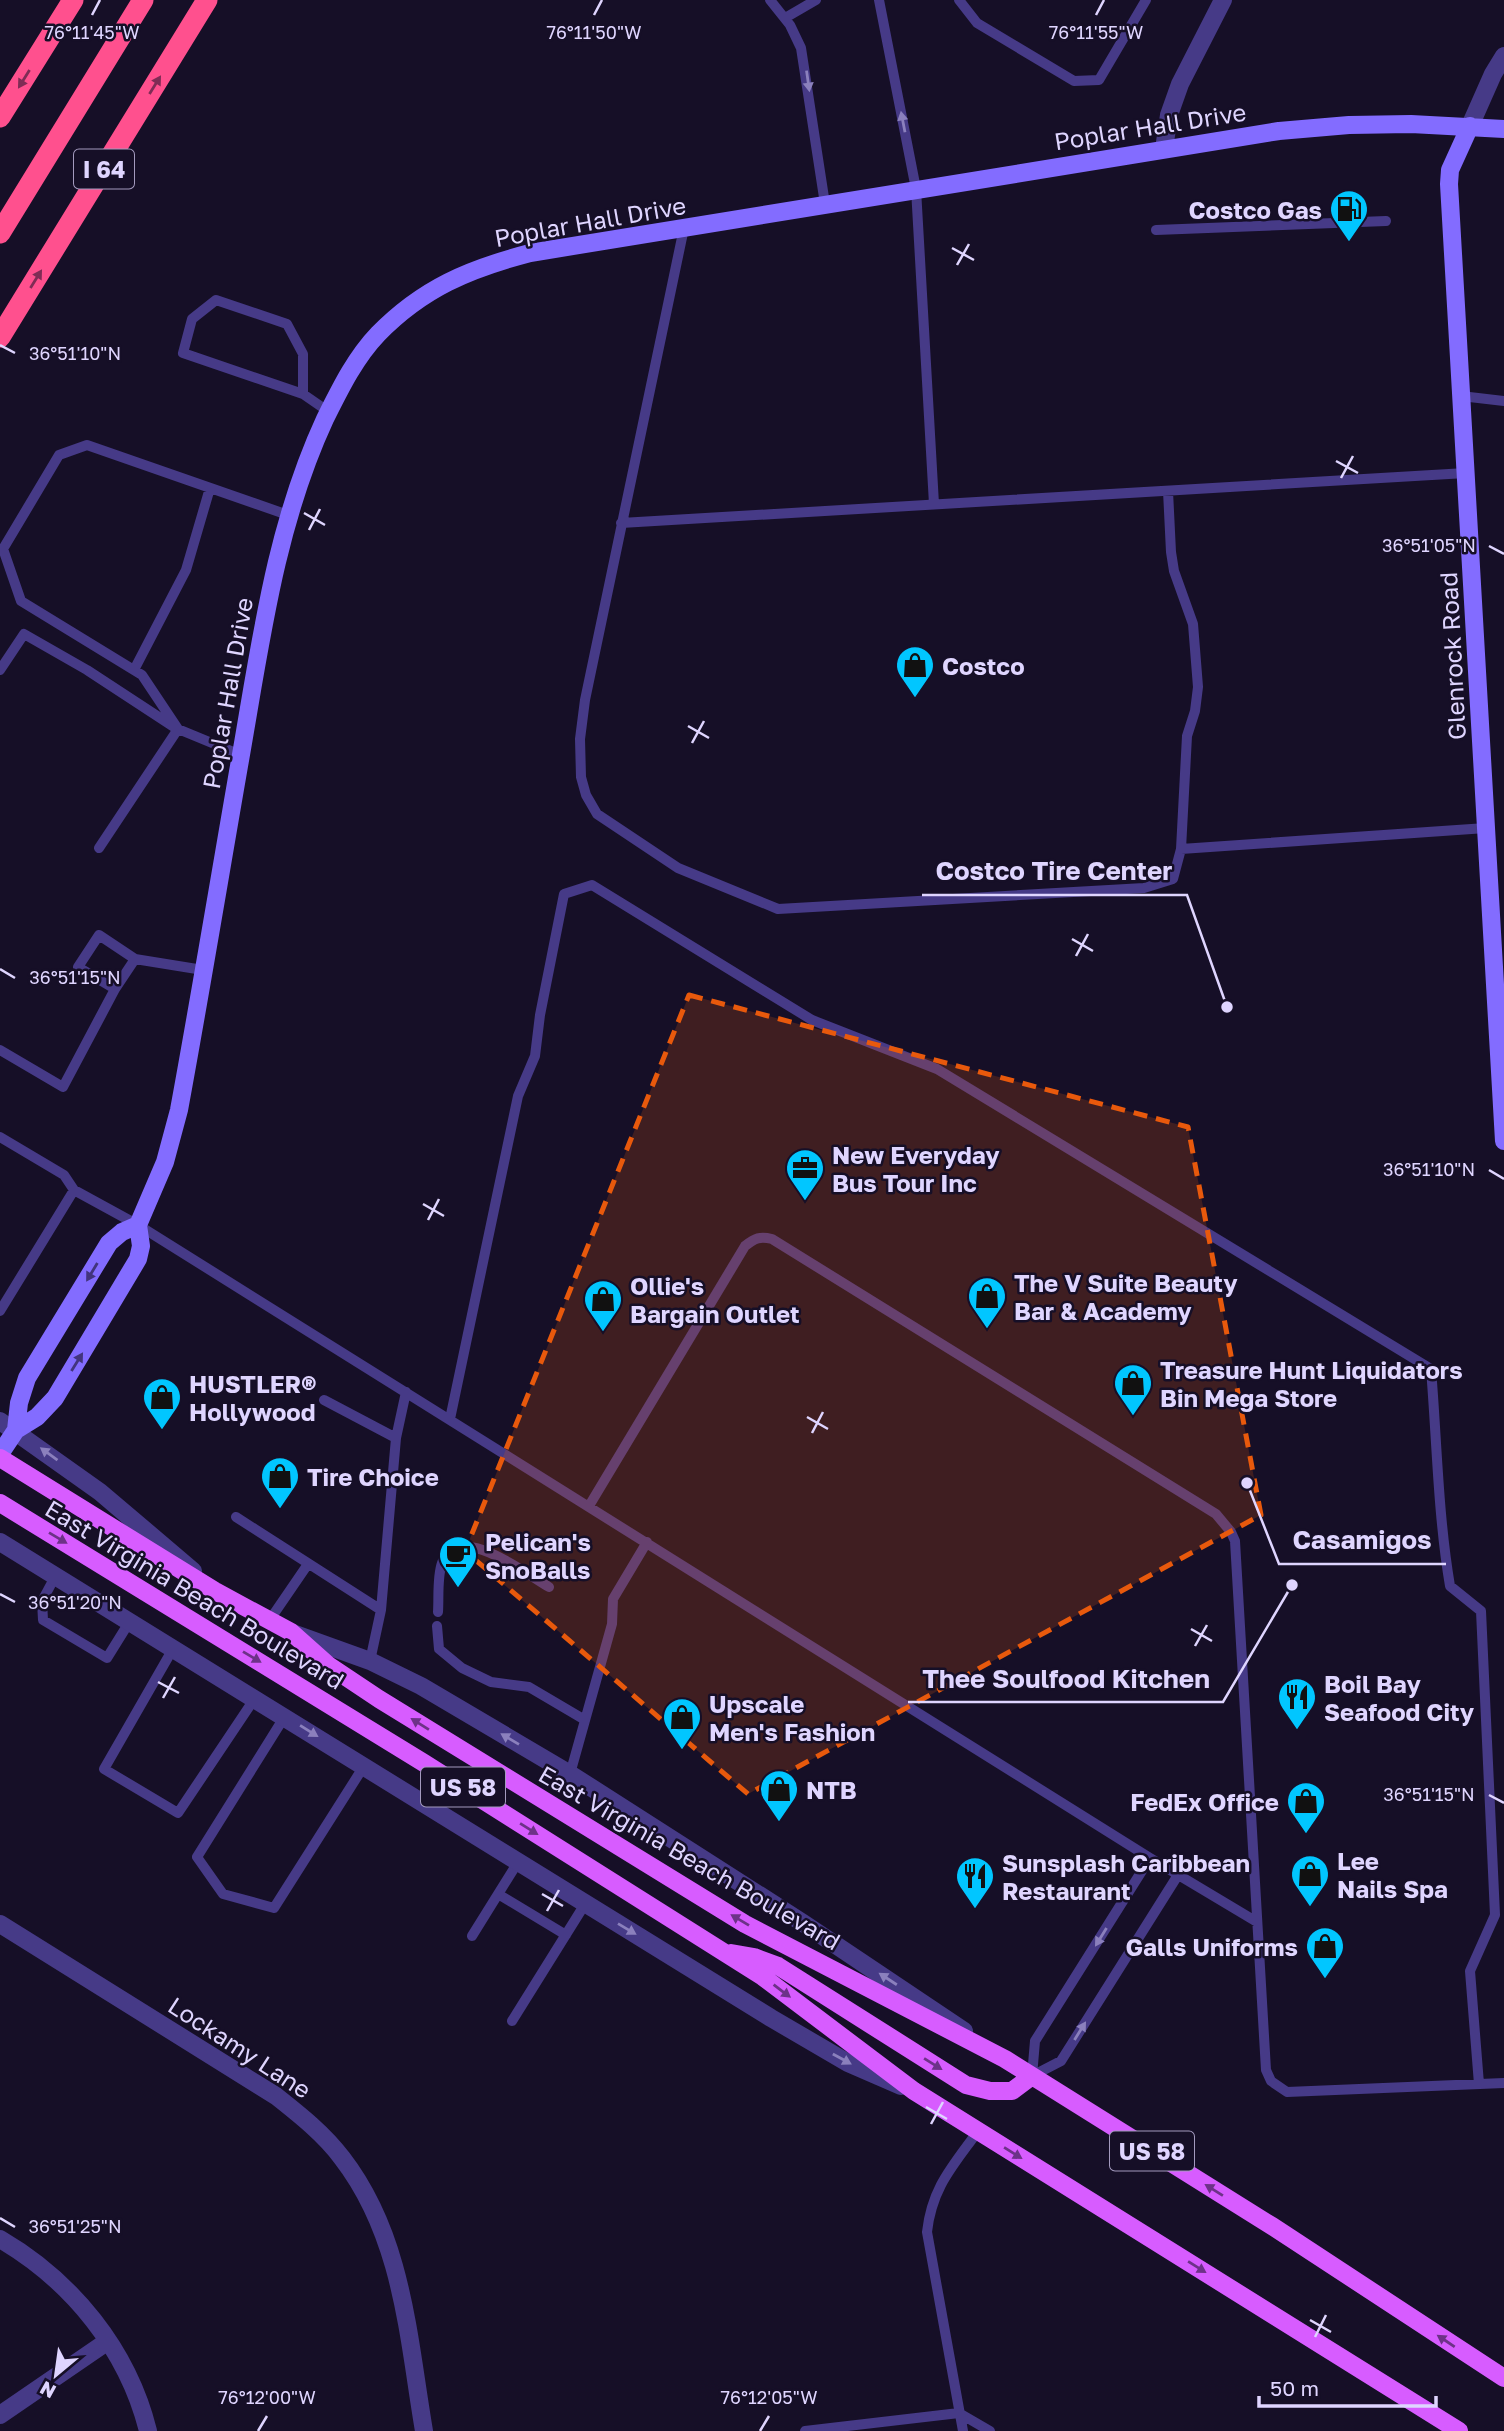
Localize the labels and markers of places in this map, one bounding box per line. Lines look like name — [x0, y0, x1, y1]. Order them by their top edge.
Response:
fuel station icon: Costco Gas — [1328, 188, 1370, 243]
place label: Costco Gas — [1188, 195, 1322, 224]
shop icon: Costco — [894, 644, 936, 699]
place label: Costco — [942, 651, 1025, 680]
callout: Costco Tire Center — [922, 848, 1187, 895]
place label: New Everyday Bus Tour Inc — [832, 1140, 1000, 1197]
office icon: New Everyday Bus Tour Inc — [784, 1147, 826, 1202]
place label: The V Suite Beauty Bar & Academy — [1014, 1268, 1238, 1325]
place label: Ollie's Bargain Outlet — [630, 1271, 800, 1328]
shop icon: The V Suite Beauty Bar & Academy — [966, 1275, 1008, 1330]
shop icon: Ollie's Bargain Outlet — [582, 1278, 624, 1333]
place label: Treasure Hunt Liquidators Bin Mega Store — [1160, 1355, 1463, 1412]
shop icon: Treasure Hunt Liquidators Bin Mega Store — [1112, 1362, 1154, 1417]
place label: HUSTLER® Hollywood — [189, 1369, 316, 1426]
shop icon: HUSTLER® Hollywood — [141, 1376, 183, 1431]
shop icon: Tire Choice — [259, 1455, 301, 1510]
place label: Tire Choice — [307, 1462, 439, 1491]
callout: Casamigos — [1279, 1517, 1446, 1564]
place label: Pelican's SnoBalls — [485, 1527, 591, 1584]
cafe icon: Pelican's SnoBalls — [437, 1534, 479, 1589]
callout: Thee Soulfood Kitchen — [908, 1655, 1223, 1702]
place label: Boil Bay Seafood City — [1324, 1669, 1475, 1726]
restaurant icon: Boil Bay Seafood City — [1276, 1676, 1318, 1731]
place label: Upscale Men's Fashion — [709, 1689, 875, 1746]
shop icon: Upscale Men's Fashion — [661, 1696, 703, 1751]
shop icon: NTB — [758, 1768, 800, 1823]
place label: NTB — [806, 1775, 857, 1804]
shop icon: FedEx Office — [1285, 1780, 1327, 1835]
place label: FedEx Office — [1130, 1787, 1279, 1816]
place label: Lee Nails Spa — [1337, 1846, 1448, 1903]
place label: Sunsplash Caribbean Restaurant — [1002, 1848, 1250, 1905]
shop icon: Lee Nails Spa — [1289, 1853, 1331, 1908]
restaurant icon: Sunsplash Caribbean Restaurant — [954, 1855, 996, 1910]
shop icon: Galls Uniforms — [1304, 1925, 1346, 1980]
place label: Galls Uniforms — [1125, 1932, 1298, 1961]

